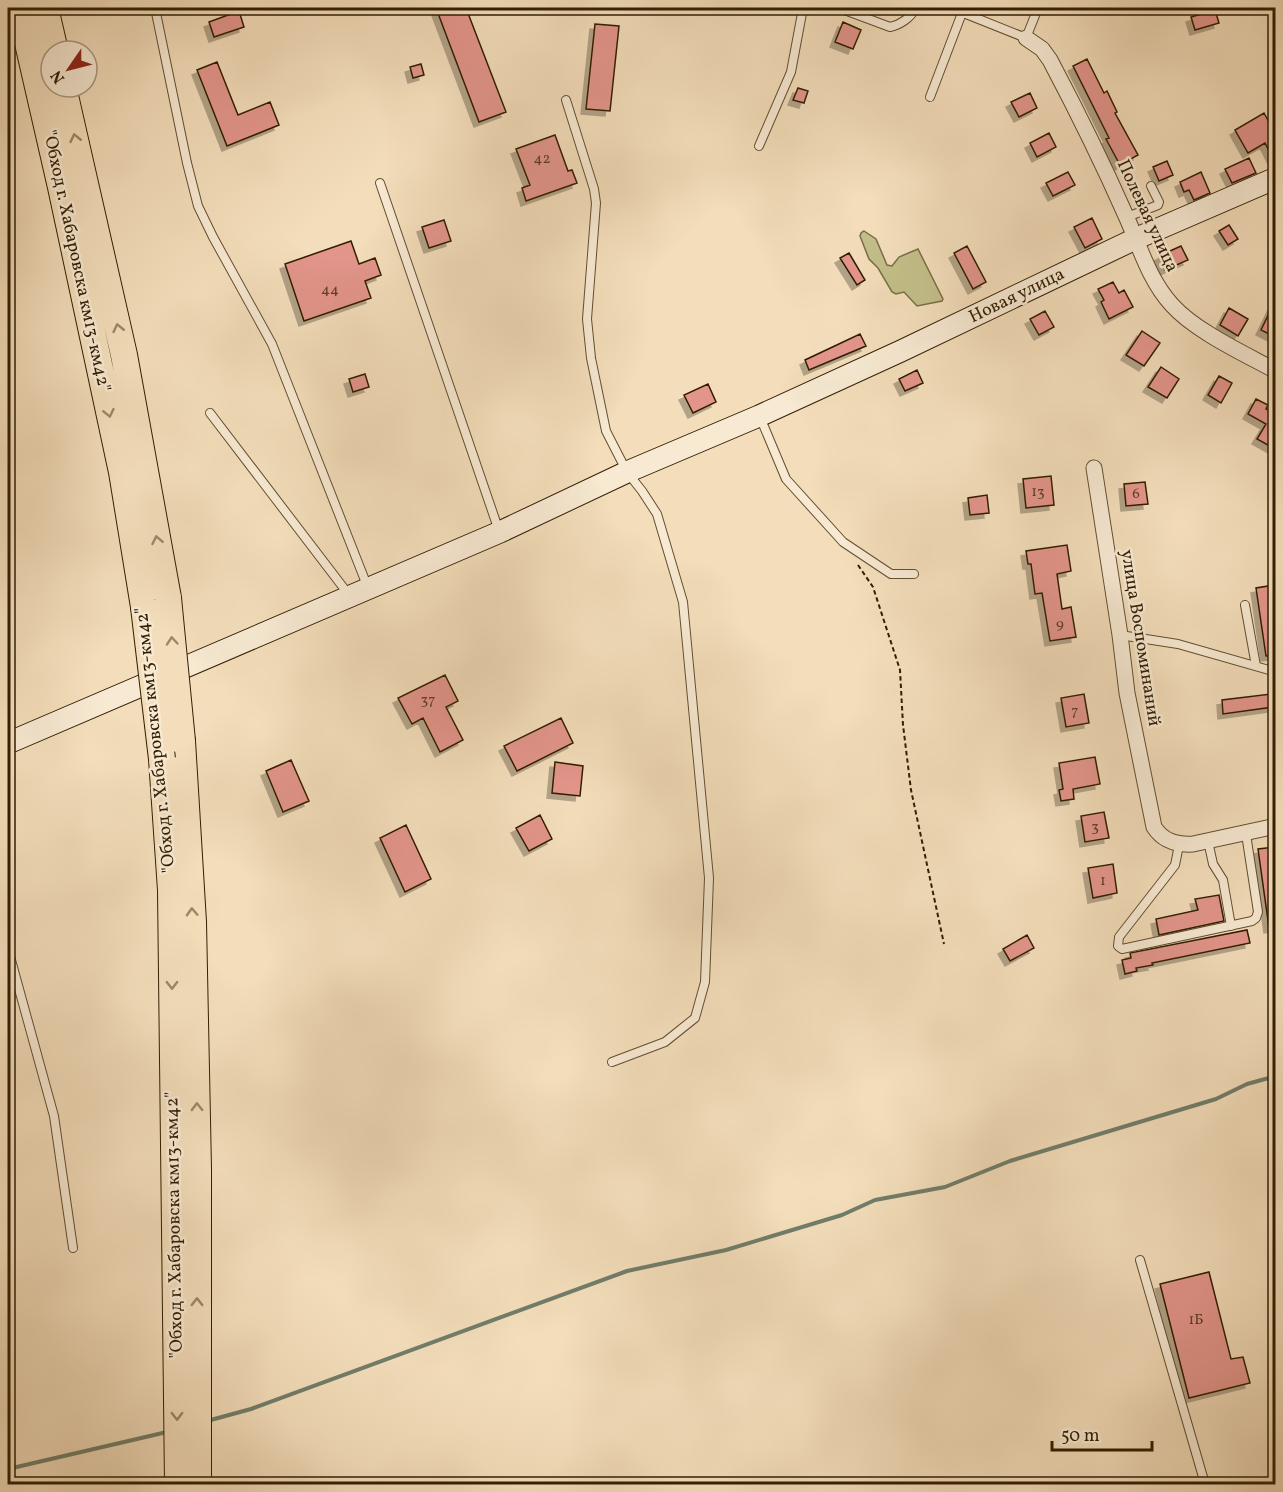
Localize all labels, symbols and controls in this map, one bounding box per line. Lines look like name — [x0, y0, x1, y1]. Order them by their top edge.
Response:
north arrow — [39, 39, 99, 99]
text: N — [46, 65, 71, 88]
street label: "Обход г. Хабаровска км13-км42" — [36, 128, 116, 394]
one-way arrow — [69, 133, 82, 143]
house number: 42 — [533, 149, 551, 170]
street label: Полевая улица — [1110, 155, 1184, 277]
street label: Новая улица — [965, 262, 1069, 330]
house number: 44 — [321, 280, 339, 301]
one-way arrow — [112, 323, 125, 333]
one-way arrow — [102, 408, 115, 418]
house number: 13 — [1031, 482, 1045, 503]
house number: 6 — [1132, 484, 1140, 505]
one-way arrow — [151, 536, 164, 546]
street label: улица Воспоминаний — [1114, 548, 1166, 728]
street label: "Обход г. Хабаровска км13-км42" — [130, 606, 182, 874]
house number: 9 — [1056, 614, 1064, 635]
one-way arrow — [166, 637, 179, 646]
house number: 37 — [421, 690, 435, 711]
house number: 7 — [1071, 701, 1079, 722]
house number: 3 — [1091, 817, 1099, 838]
house number: 1 — [1100, 871, 1106, 892]
one-way arrow — [186, 908, 199, 917]
one-way arrow — [166, 980, 178, 989]
street label: "Обход г. Хабаровска км13-км42" — [160, 1091, 190, 1359]
one-way arrow — [190, 1103, 203, 1112]
one-way arrow — [191, 1298, 203, 1307]
house number: 1Б — [1188, 1310, 1204, 1331]
one-way arrow — [171, 1412, 183, 1421]
scale bar — [1052, 1414, 1152, 1452]
text: 50 m — [1061, 1424, 1100, 1449]

